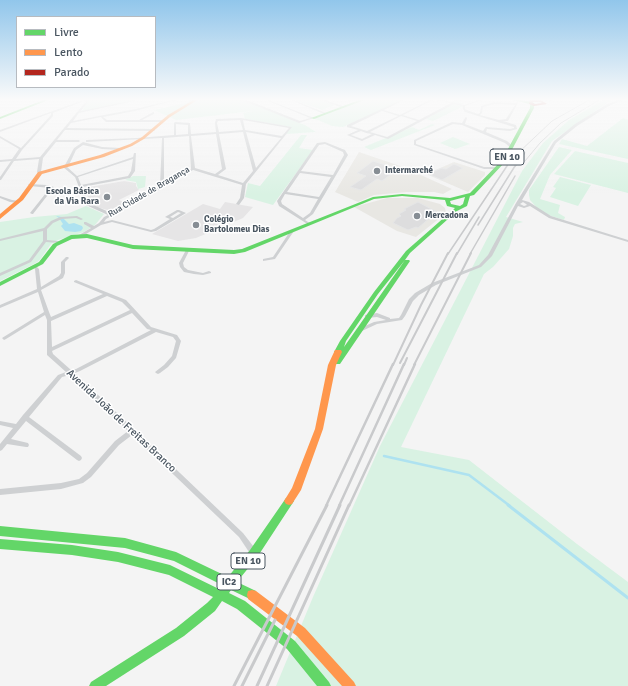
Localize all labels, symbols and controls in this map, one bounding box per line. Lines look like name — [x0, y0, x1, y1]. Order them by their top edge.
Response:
legend — [16, 16, 156, 88]
text: Livre — [54, 25, 79, 40]
text: Lento — [54, 45, 83, 60]
text: Parado — [54, 65, 90, 80]
road number: EN 10 — [490, 149, 524, 165]
street label: Rua Cidade de Bragança — [106, 164, 192, 220]
marker: Intermarché — [372, 166, 382, 176]
place label: Intermarché — [385, 166, 433, 176]
place label: Escola Básica da Via Rara — [46, 187, 99, 208]
marker: Escola Básica da Via Rara — [102, 192, 112, 202]
marker: Mercadona — [412, 211, 422, 221]
place label: Mercadona — [425, 211, 468, 221]
place label: Colégio Bartolomeu Dias — [204, 215, 269, 236]
marker: Colégio Bartolomeu Dias — [191, 220, 201, 230]
street label: Avenida João de Freitas Branco — [63, 367, 179, 475]
road number: EN 10 — [231, 553, 265, 569]
road number: IC2 — [217, 574, 241, 590]

